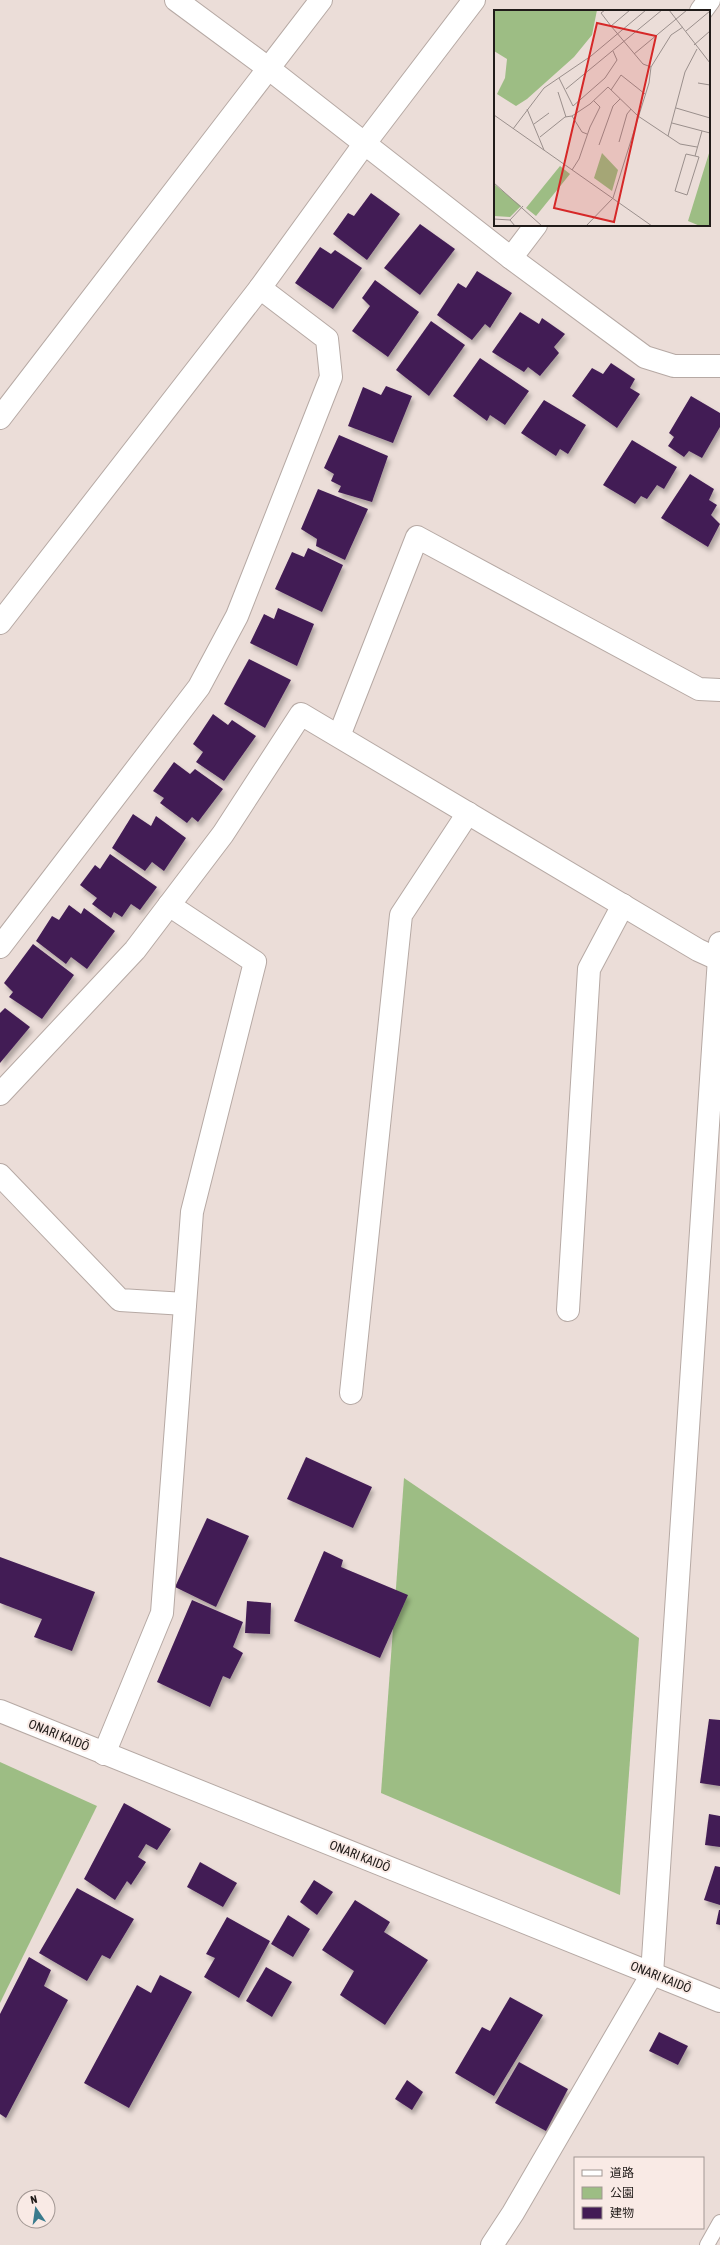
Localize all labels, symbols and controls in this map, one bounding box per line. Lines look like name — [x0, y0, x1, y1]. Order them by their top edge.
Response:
inset map — [494, 10, 710, 226]
street label: ONARI KAIDŌ — [26, 1716, 92, 1754]
street label: ONARI KAIDŌ — [327, 1837, 393, 1875]
street label: ONARI KAIDŌ — [628, 1958, 694, 1996]
legend — [574, 2157, 704, 2229]
text: 道路 — [610, 2166, 634, 2180]
text: 公園 — [610, 2186, 634, 2200]
north arrow — [16, 2189, 56, 2229]
text: N — [29, 2193, 38, 2206]
text: 建物 — [610, 2206, 634, 2220]

